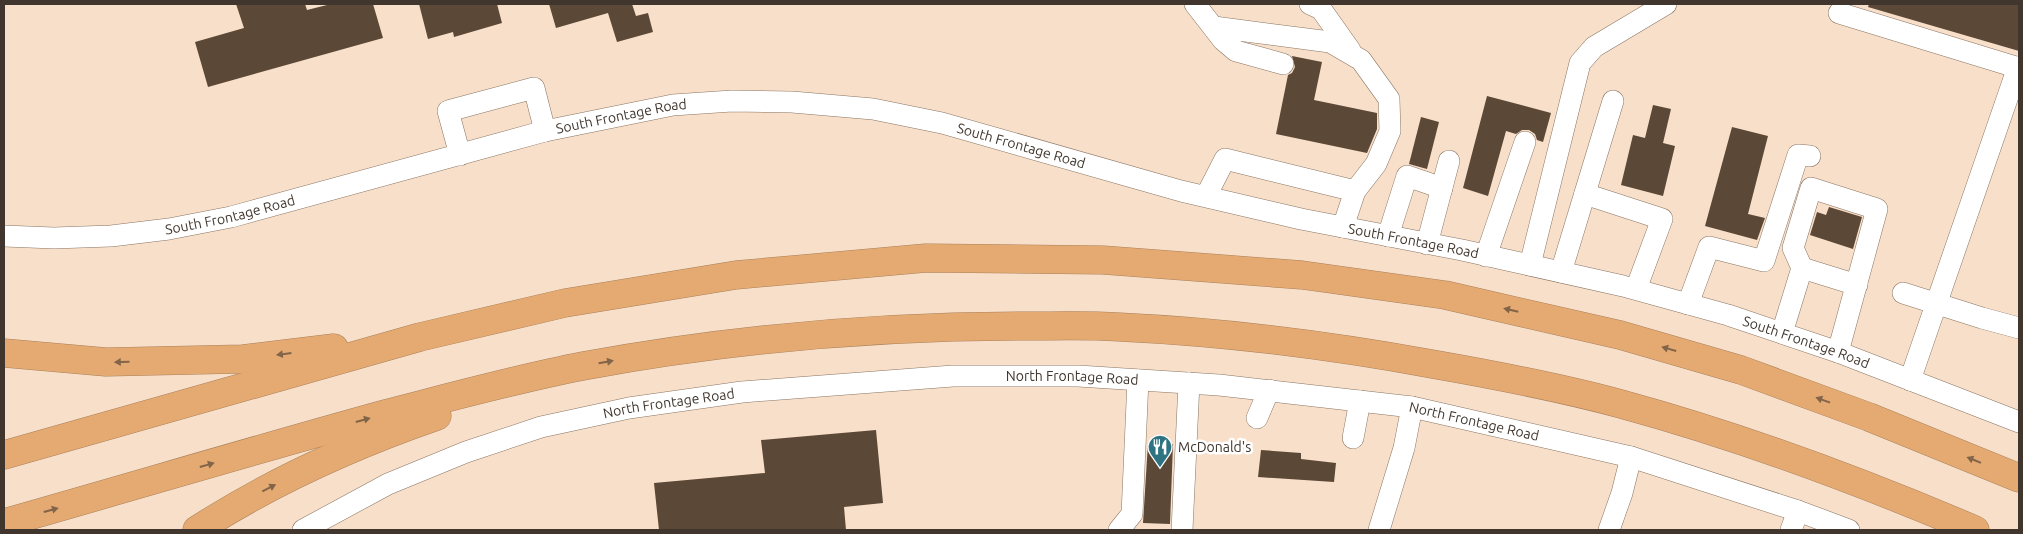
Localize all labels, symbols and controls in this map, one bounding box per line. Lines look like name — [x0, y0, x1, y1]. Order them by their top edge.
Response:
street label: South Frontage Road — [555, 96, 687, 137]
street label: South Frontage Road — [955, 120, 1087, 171]
street label: South Frontage Road — [164, 192, 297, 237]
street label: South Frontage Road — [1347, 220, 1480, 262]
one-way arrow — [1504, 306, 1519, 314]
street label: South Frontage Road — [1741, 313, 1872, 371]
one-way arrow — [1661, 345, 1677, 353]
one-way arrow — [276, 350, 292, 358]
one-way arrow — [114, 358, 130, 366]
one-way arrow — [599, 358, 615, 366]
street label: North Frontage Road — [1006, 368, 1139, 388]
street label: North Frontage Road — [601, 385, 735, 421]
one-way arrow — [1815, 396, 1830, 404]
street label: North Frontage Road — [1408, 399, 1541, 444]
one-way arrow — [356, 416, 371, 424]
restaurant icon: McDonald's — [1147, 434, 1173, 468]
place label: McDonald's — [1178, 439, 1251, 455]
one-way arrow — [1966, 456, 1981, 464]
one-way arrow — [200, 460, 215, 468]
one-way arrow — [262, 484, 276, 492]
one-way arrow — [43, 505, 58, 513]

